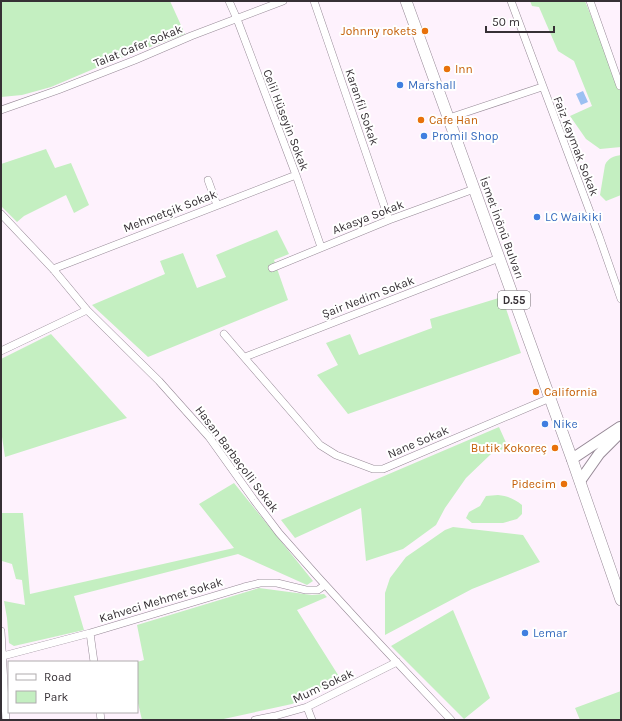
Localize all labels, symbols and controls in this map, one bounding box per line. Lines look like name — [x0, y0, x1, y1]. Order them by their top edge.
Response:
scale bar — [486, 8, 554, 34]
text: 50 m — [492, 15, 520, 29]
street label: Talat Cafer Sokak — [92, 22, 185, 70]
place label: Johnny rokets — [341, 24, 417, 38]
marker: Johnny rokets — [420, 26, 430, 36]
place label: Inn — [455, 62, 473, 76]
marker: Inn — [442, 64, 452, 74]
street label: Celil Hüseyin Sokak — [260, 67, 312, 173]
street label: Karanfil Sokak — [342, 67, 382, 147]
place label: Marshall — [408, 78, 456, 92]
marker: Marshall — [395, 80, 405, 90]
street label: Faiz Kaymak Sokak — [551, 94, 602, 198]
place label: Cafe Han — [429, 113, 478, 127]
marker: Cafe Han — [416, 115, 426, 125]
place label: Promil Shop — [432, 129, 499, 143]
marker: Promil Shop — [419, 131, 429, 141]
street label: İsmet İnönü Bulvarı — [477, 175, 527, 281]
street label: Mehmetçik Sokak — [121, 187, 219, 235]
street label: Akasya Sokak — [330, 197, 406, 237]
place label: LC Waikiki — [545, 210, 602, 224]
marker: LC Waikiki — [532, 212, 542, 222]
street label: Şair Nedim Sokak — [320, 273, 416, 321]
road number: D.55 — [498, 291, 530, 309]
place label: California — [544, 385, 597, 399]
marker: California — [531, 387, 541, 397]
street label: Hasan Barbaçolli Sokak — [192, 403, 282, 515]
place label: Nike — [553, 417, 578, 431]
marker: Nike — [540, 419, 550, 429]
street label: Nane Sokak — [385, 423, 451, 461]
place label: Butik Kokoreç — [471, 441, 547, 455]
marker: Butik Kokoreç — [550, 443, 560, 453]
place label: Pidecim — [512, 477, 556, 491]
marker: Pidecim — [559, 479, 569, 489]
street label: Kahveci Mehmet Sokak — [98, 574, 225, 625]
place label: Lemar — [533, 626, 568, 640]
marker: Lemar — [520, 628, 530, 638]
legend — [8, 661, 138, 713]
street label: Mum Sokak — [290, 666, 356, 706]
text: Road — [44, 670, 72, 684]
text: Park — [44, 690, 69, 704]

